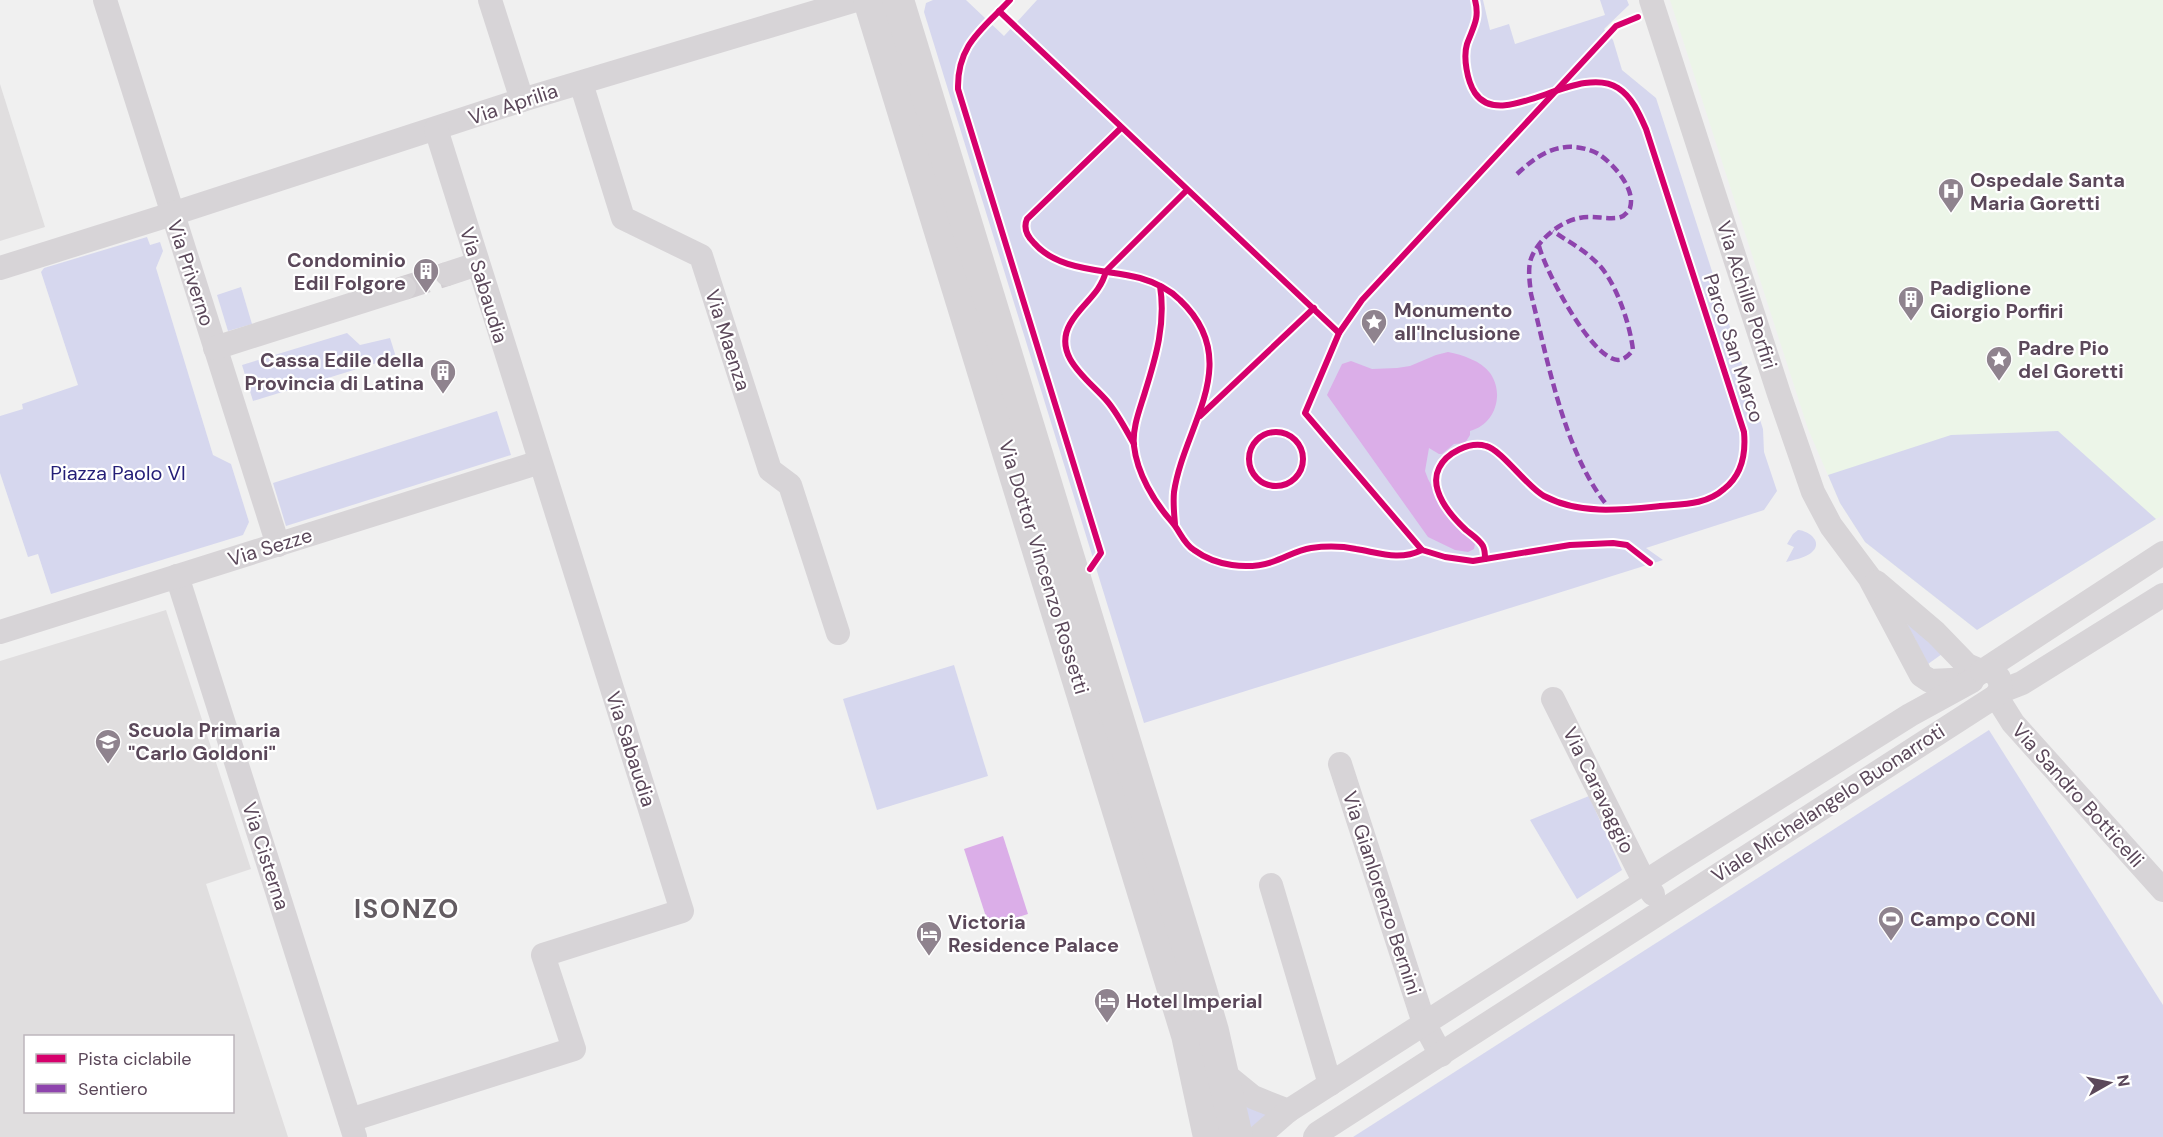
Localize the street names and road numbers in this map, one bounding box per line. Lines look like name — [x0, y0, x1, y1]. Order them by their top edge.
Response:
street label: Via Aprilia — [465, 77, 561, 131]
street label: Via Priverno — [162, 217, 220, 329]
street label: Via Achille Porfiri — [1711, 218, 1783, 372]
street label: Via Sabaudia — [454, 224, 514, 346]
street label: Parco San Marco — [1698, 270, 1770, 426]
street label: Via Maenza — [699, 286, 757, 394]
street label: Via Dottor Vincenzo Rossetti — [993, 437, 1095, 697]
street label: Via Sezze — [225, 522, 315, 572]
street label: Via Sabaudia — [600, 688, 662, 810]
street label: Via Sandro Botticelli — [2006, 717, 2150, 873]
street label: Viale Michelangelo Buonarroti — [1706, 718, 1950, 888]
street label: Via Caravaggio — [1557, 723, 1641, 857]
street label: Via Gianlorenzo Bernini — [1337, 788, 1427, 998]
street label: Via Cisterna — [236, 799, 296, 913]

